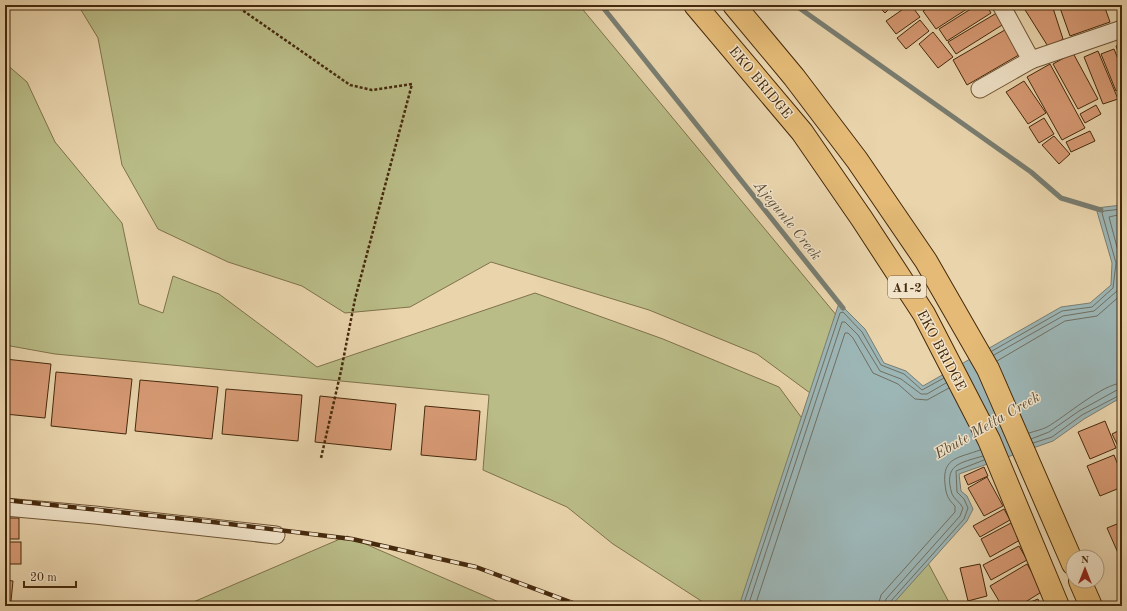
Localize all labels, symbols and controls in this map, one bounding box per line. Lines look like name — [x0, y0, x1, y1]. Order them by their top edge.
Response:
street label: EKO BRIDGE — [726, 44, 794, 121]
water label: Ajegunle Creek — [750, 178, 823, 263]
road number: A1-2 — [888, 276, 926, 298]
street label: EKO BRIDGE — [914, 308, 968, 393]
water label: Ebute Metta Creek — [932, 390, 1043, 463]
north arrow — [1065, 549, 1105, 589]
text: N — [1081, 555, 1090, 566]
scale bar — [24, 563, 76, 589]
text: 20 m — [30, 572, 57, 584]

